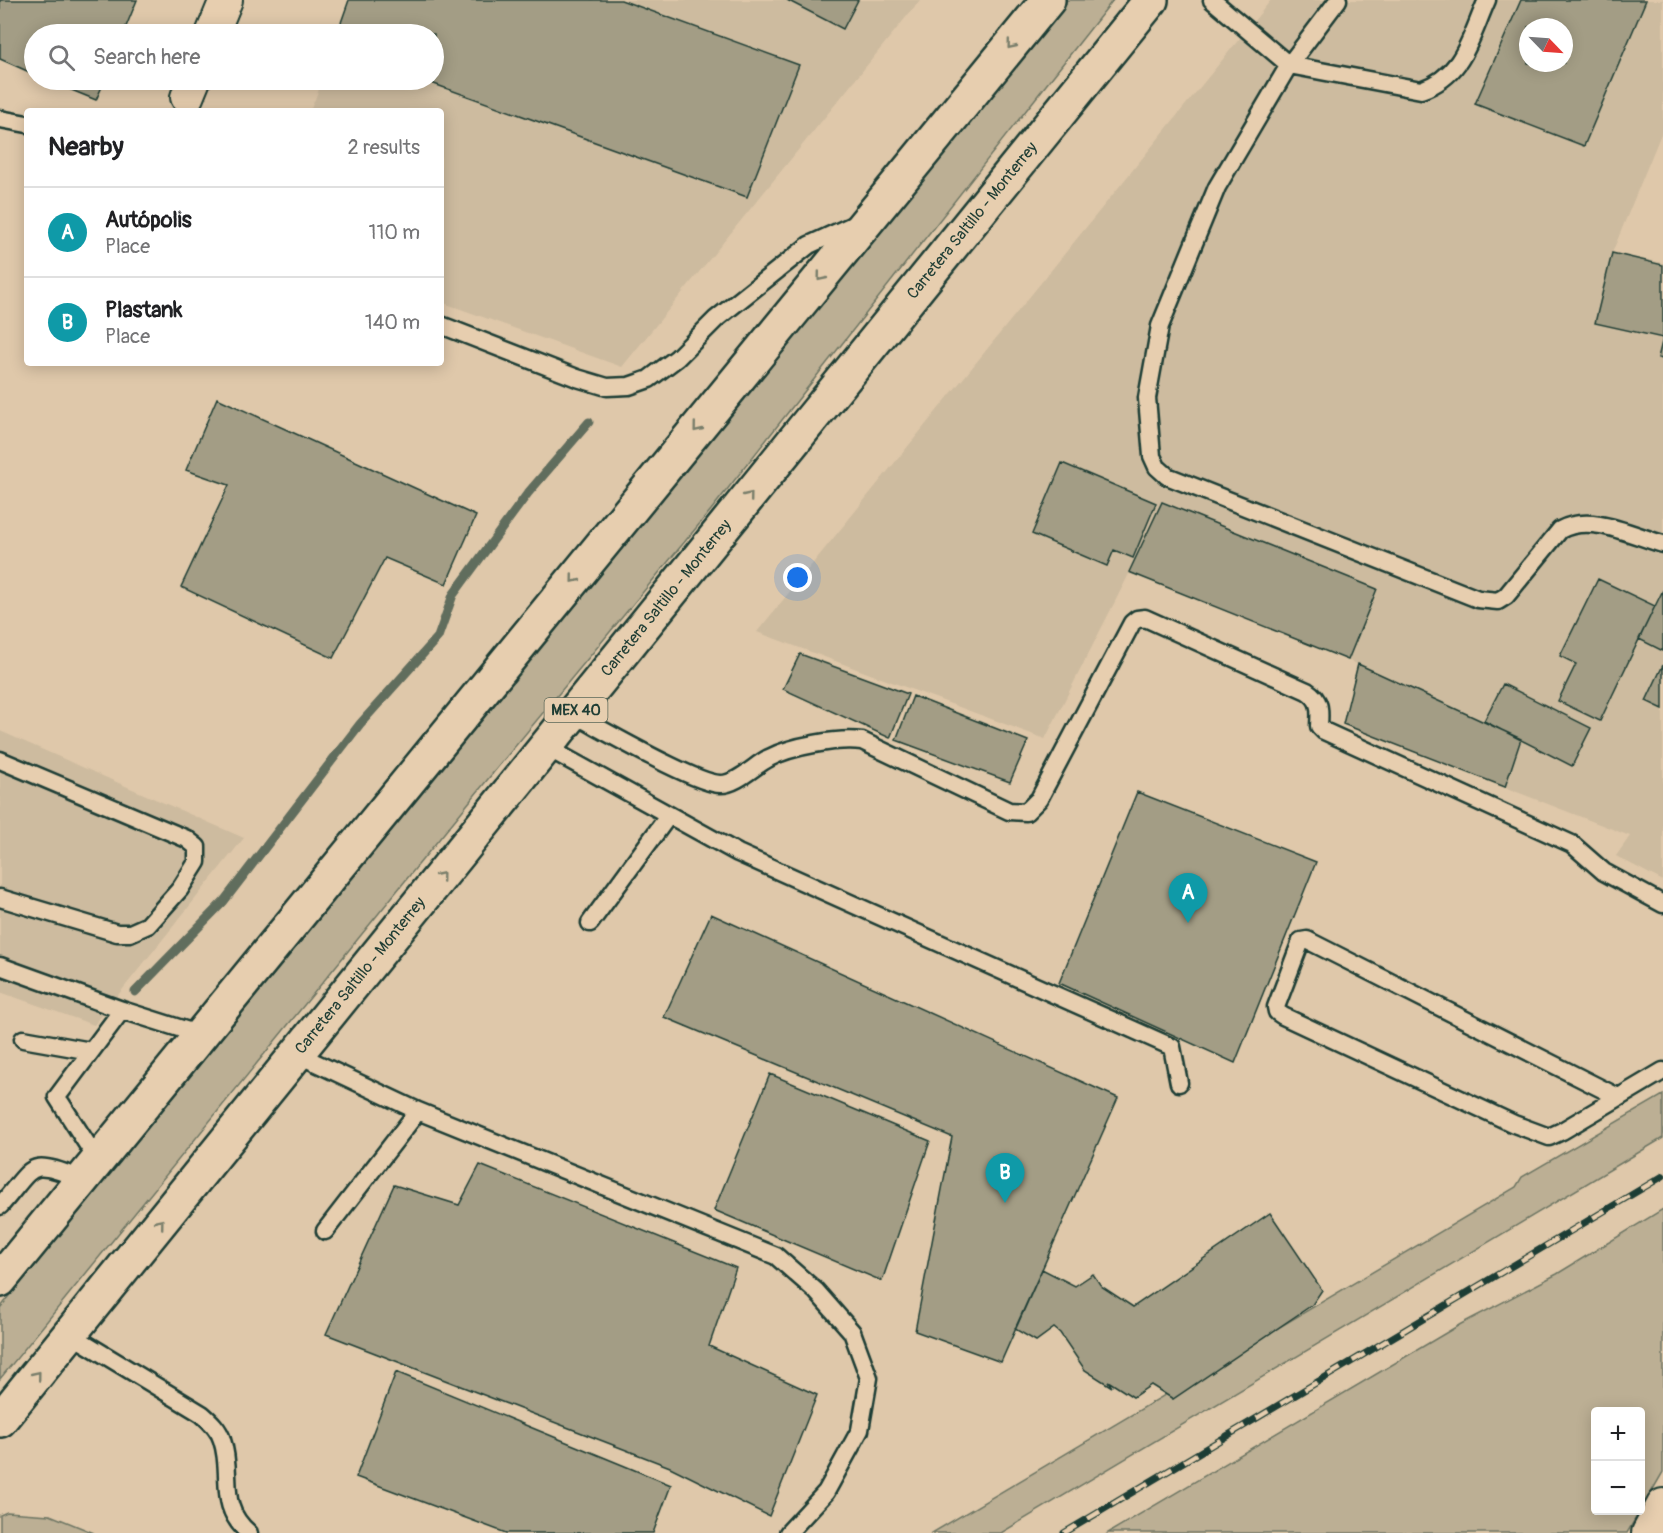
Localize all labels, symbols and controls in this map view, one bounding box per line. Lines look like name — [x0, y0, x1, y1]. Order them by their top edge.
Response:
north arrow — [1519, 18, 1573, 72]
search box — [24, 24, 444, 90]
one-way arrow — [1007, 38, 1018, 49]
icon: search — [45, 41, 78, 74]
text: Search here — [93, 43, 200, 71]
text: Nearby — [48, 131, 124, 163]
text: 2 results — [348, 135, 420, 160]
street label: Carretera Saltillo - Monterrey — [903, 138, 1042, 303]
text: Autópolis — [105, 206, 192, 234]
text: A — [61, 220, 74, 245]
text: 110 m — [369, 220, 420, 245]
text: Place — [105, 234, 150, 259]
one-way arrow — [817, 270, 828, 281]
text: Plastank — [105, 296, 183, 324]
text: B — [62, 310, 73, 335]
text: 140 m — [365, 310, 420, 335]
text: Place — [105, 324, 150, 349]
one-way arrow — [693, 421, 704, 432]
one-way arrow — [742, 492, 753, 503]
street label: Carretera Saltillo - Monterrey — [597, 515, 736, 681]
your location — [783, 563, 812, 592]
one-way arrow — [570, 572, 581, 583]
road number: MEX 40 — [544, 698, 608, 722]
one-way arrow — [434, 872, 445, 883]
pin: A — [1168, 874, 1208, 923]
street label: Carretera Saltillo - Monterrey — [291, 893, 430, 1058]
pin: B — [986, 1154, 1024, 1203]
one-way arrow — [152, 1219, 163, 1230]
one-way arrow — [29, 1370, 40, 1381]
map controls — [1591, 1407, 1645, 1515]
button: + — [1591, 1407, 1645, 1461]
button: − — [1591, 1461, 1645, 1515]

